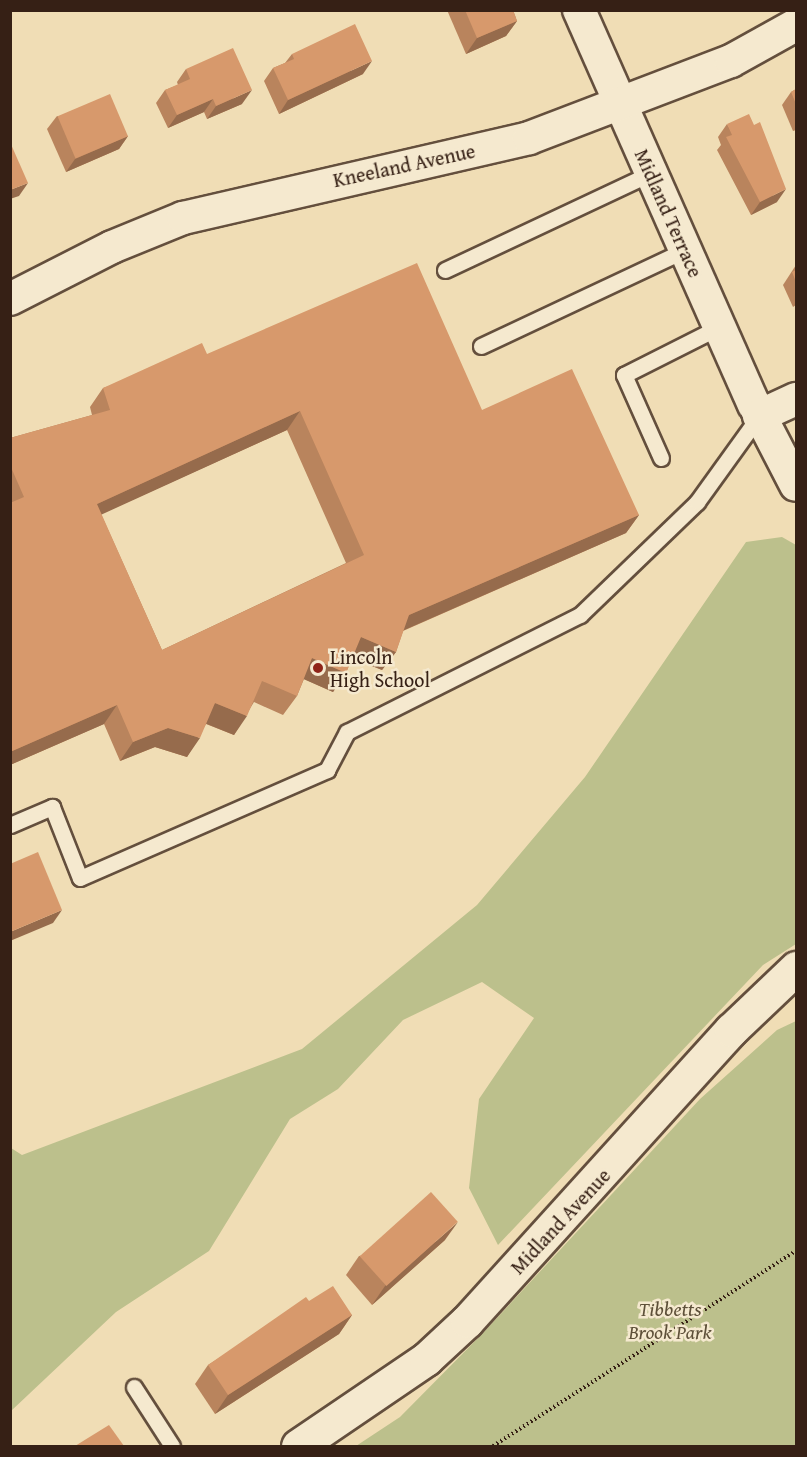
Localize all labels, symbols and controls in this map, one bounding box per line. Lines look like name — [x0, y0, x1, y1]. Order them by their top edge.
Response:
street label: Kneeland Avenue — [331, 138, 477, 192]
street label: Midland Terrace — [630, 145, 708, 281]
place label: Lincoln High School — [330, 644, 430, 691]
marker: Lincoln High School — [311, 661, 325, 675]
street label: Midland Avenue — [505, 1163, 615, 1279]
park label: Tibbetts Brook Park — [628, 1296, 712, 1343]

